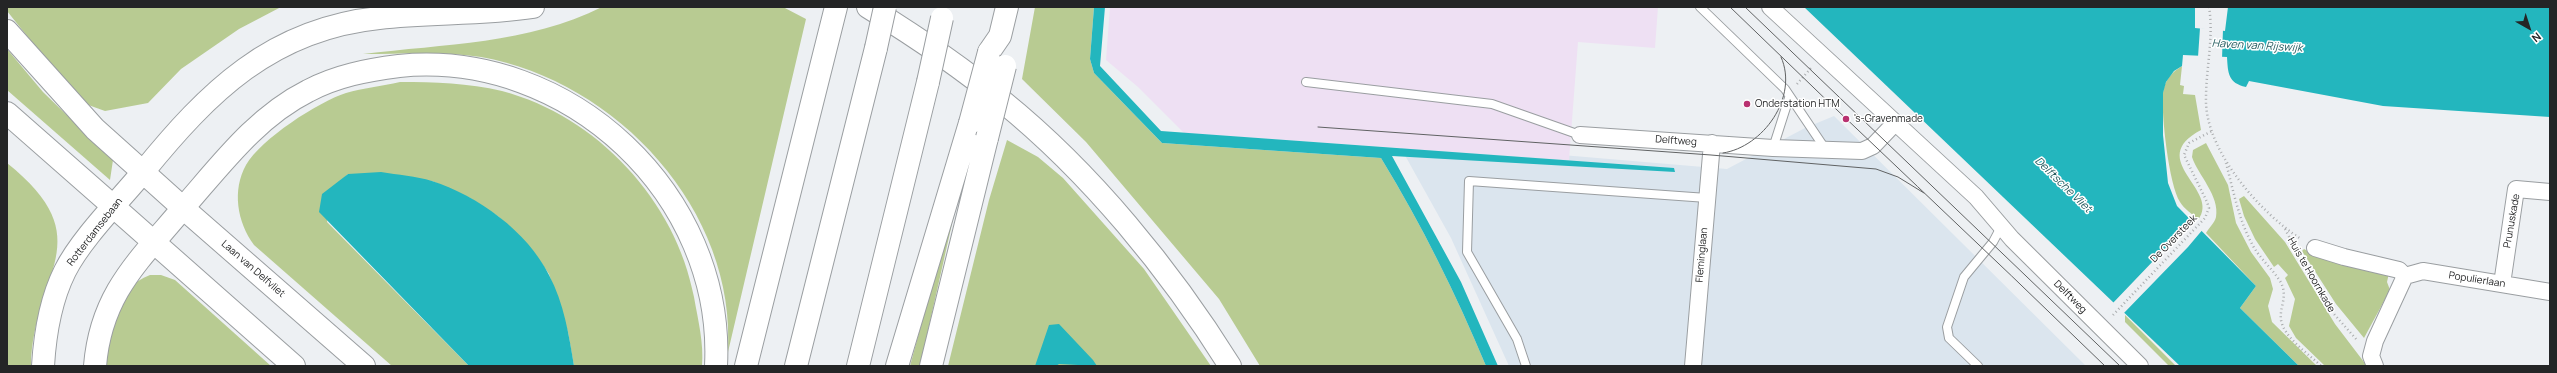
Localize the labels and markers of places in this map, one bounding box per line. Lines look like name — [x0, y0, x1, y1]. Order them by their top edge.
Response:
place label: Onderstation HTM — [1755, 98, 1840, 110]
marker: Onderstation HTM — [1742, 99, 1752, 109]
place label: 's-Gravenmade — [1854, 113, 1923, 125]
marker: 's-Gravenmade — [1841, 114, 1851, 124]

